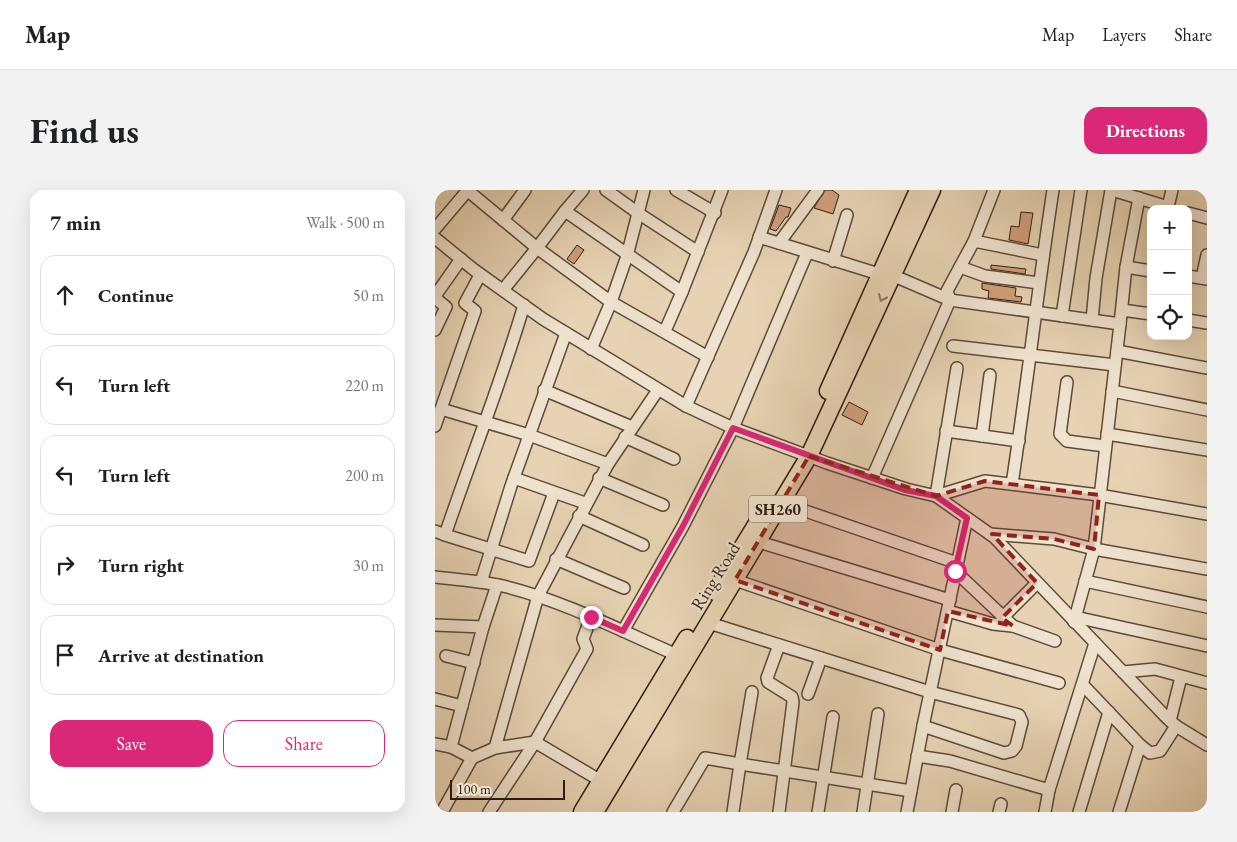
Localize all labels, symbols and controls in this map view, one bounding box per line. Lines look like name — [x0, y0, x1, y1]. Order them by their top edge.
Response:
text: Map — [25, 19, 70, 50]
text: Map — [1042, 23, 1074, 46]
text: Layers — [1102, 23, 1146, 46]
text: Share — [1174, 23, 1212, 46]
button: Directions — [1084, 107, 1207, 154]
text: Find us — [30, 108, 139, 153]
map controls — [1147, 205, 1192, 340]
button: + — [1147, 205, 1192, 250]
text: 7 min — [50, 209, 101, 236]
text: Walk · 500 m — [306, 212, 385, 233]
button: − — [1147, 250, 1192, 295]
icon: ahead — [51, 281, 79, 309]
text: Continue — [98, 283, 173, 308]
text: 50 m — [353, 285, 384, 306]
one-way arrow — [878, 293, 888, 302]
button: locate — [1147, 295, 1192, 340]
icon: left — [51, 371, 79, 399]
text: Turn left — [98, 373, 170, 398]
text: 220 m — [345, 375, 384, 396]
icon: left — [51, 461, 79, 489]
text: Turn left — [98, 463, 170, 488]
text: 200 m — [345, 465, 384, 486]
road number: SH260 — [749, 496, 807, 522]
street label: Ring Road — [685, 537, 745, 614]
icon: right — [51, 551, 79, 579]
text: Turn right — [98, 553, 184, 578]
text: 30 m — [353, 555, 384, 576]
route start — [944, 560, 967, 583]
route end — [580, 606, 603, 629]
icon: arrive — [51, 641, 79, 669]
text: Arrive at destination — [98, 643, 264, 668]
button: Save — [50, 720, 213, 767]
button: Share — [223, 720, 385, 767]
scale bar — [450, 777, 565, 800]
text: 100 m — [457, 780, 491, 798]

